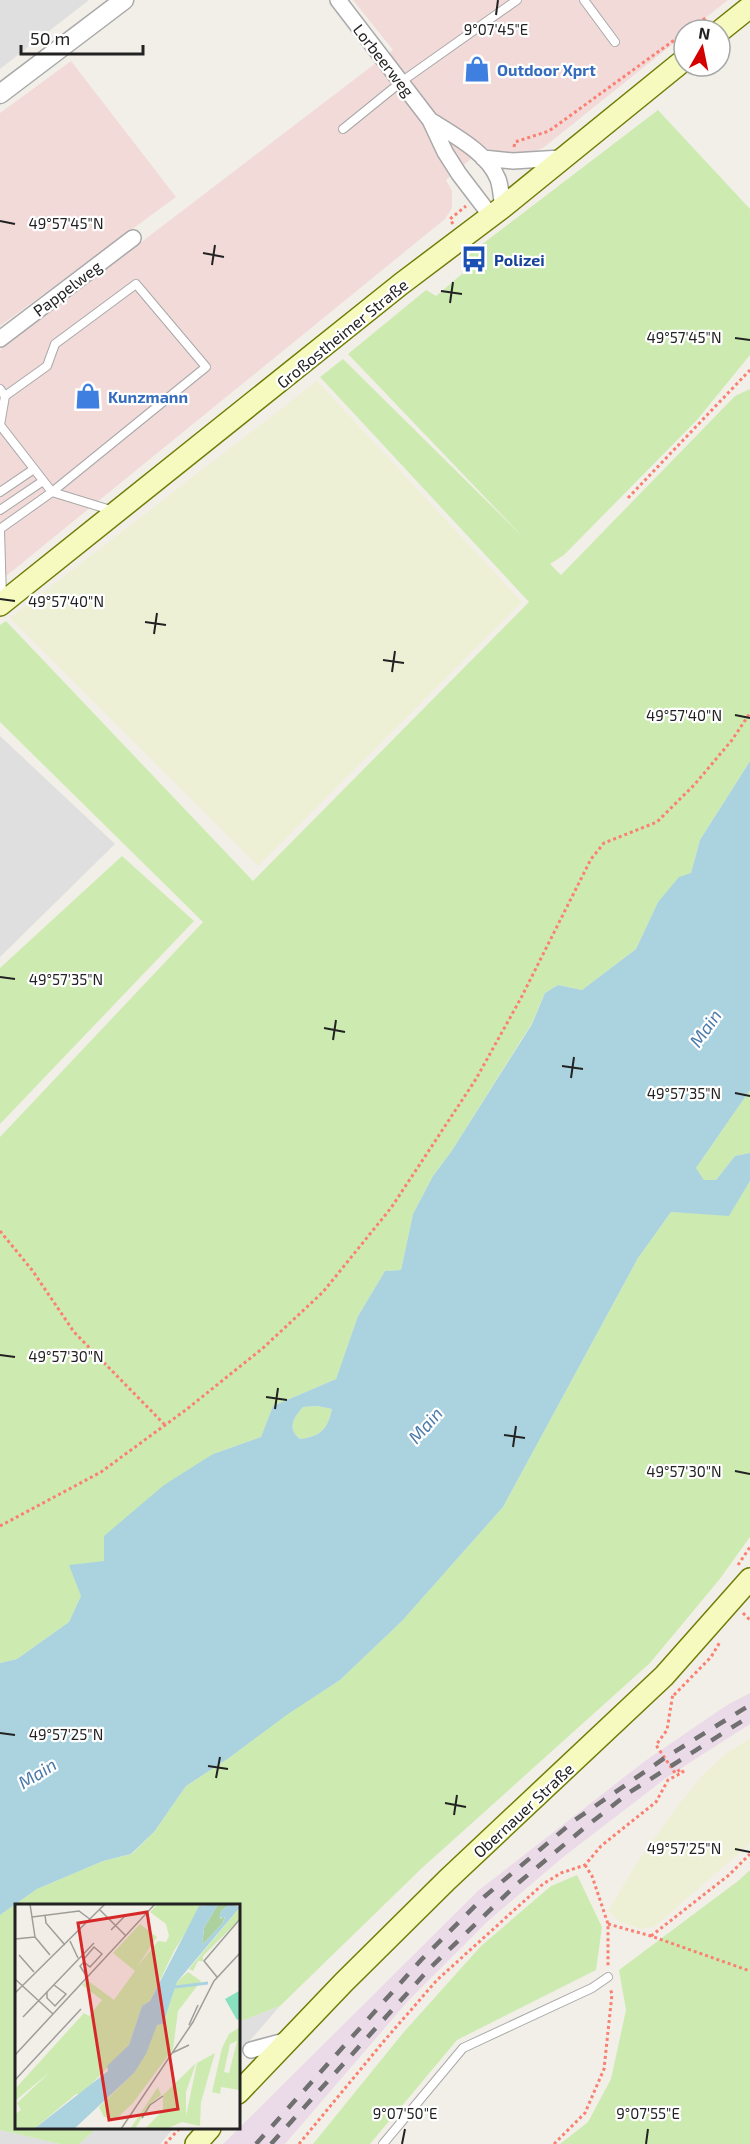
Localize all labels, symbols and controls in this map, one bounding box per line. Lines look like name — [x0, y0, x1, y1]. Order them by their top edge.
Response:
scale bar — [21, 18, 142, 56]
north arrow — [672, 18, 732, 78]
street label: Lorbeerweg — [350, 20, 418, 100]
text: 9°07'45"E — [464, 20, 528, 38]
text: N — [697, 22, 712, 43]
text: 50 m — [30, 27, 70, 49]
shop icon: Outdoor Xprt — [462, 54, 492, 84]
place label: Outdoor Xprt — [497, 60, 596, 79]
text: 49°57'45"N — [29, 214, 103, 232]
bus stop icon: Polizei — [459, 244, 489, 274]
place label: Polizei — [494, 250, 545, 269]
street label: Pappelweg — [29, 256, 105, 320]
street label: Großostheimer Straße — [273, 274, 411, 392]
text: 49°57'45"N — [647, 328, 721, 346]
shop icon: Kunzmann — [73, 381, 103, 411]
place label: Kunzmann — [108, 387, 188, 406]
text: 49°57'40"N — [28, 592, 104, 610]
text: 49°57'40"N — [646, 706, 722, 724]
text: 49°57'35"N — [29, 970, 103, 988]
water label: Main — [684, 1005, 726, 1051]
text: 49°57'35"N — [647, 1084, 721, 1102]
text: 49°57'30"N — [28, 1347, 104, 1365]
water label: Main — [403, 1402, 447, 1448]
text: 49°57'30"N — [646, 1462, 722, 1480]
text: 49°57'25"N — [29, 1725, 103, 1743]
water label: Main — [14, 1753, 60, 1793]
street label: Obernauer Straße — [469, 1759, 577, 1861]
text: 49°57'25"N — [647, 1839, 721, 1857]
inset map — [15, 1904, 240, 2129]
text: 9°07'50"E — [373, 2104, 437, 2122]
text: 9°07'55"E — [616, 2104, 680, 2122]

